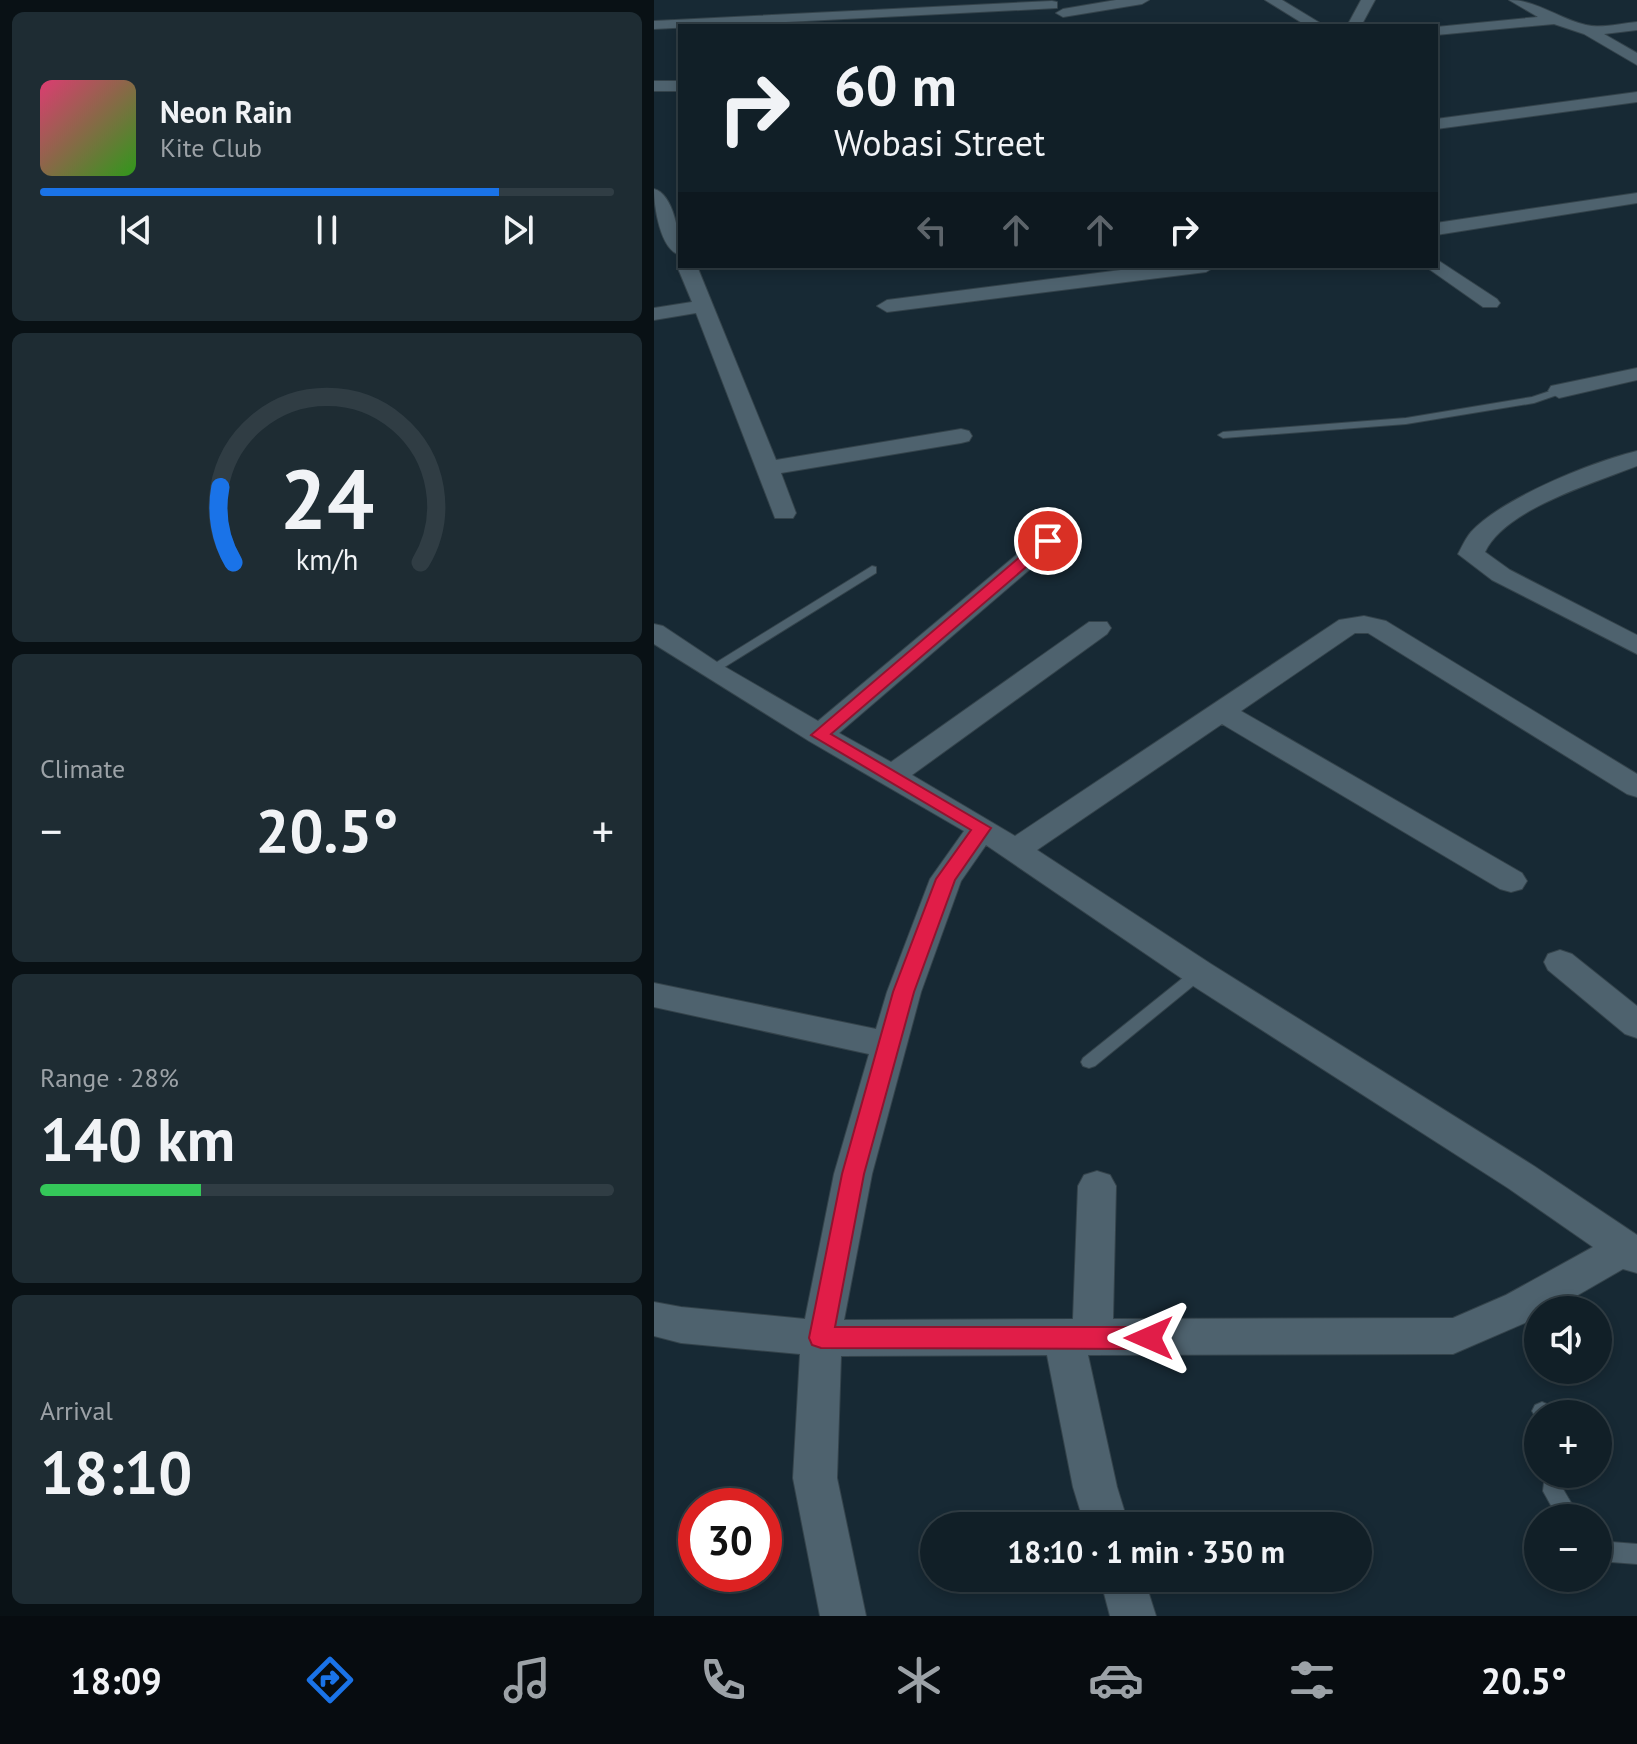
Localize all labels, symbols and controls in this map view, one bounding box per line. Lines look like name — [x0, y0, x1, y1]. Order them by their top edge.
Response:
text: 60 m — [834, 49, 957, 121]
icon: right — [702, 56, 806, 160]
text: Neon Rain — [160, 92, 292, 131]
text: Wobasi Street — [834, 119, 1045, 166]
text: Kite Club — [160, 131, 262, 164]
icon: previous — [114, 208, 158, 252]
icon: pause — [305, 208, 349, 252]
icon: next — [496, 208, 540, 252]
icon: left — [910, 208, 954, 252]
icon: ahead — [994, 208, 1038, 252]
icon: ahead — [1078, 208, 1122, 252]
icon: right — [1162, 208, 1206, 252]
text: 24 — [280, 444, 374, 552]
pin — [1014, 507, 1082, 575]
icon: arrive — [1026, 519, 1070, 563]
text: km/h — [296, 541, 358, 578]
text: Climate — [40, 752, 125, 785]
text: 20.5° — [255, 791, 399, 869]
text: − — [40, 802, 62, 859]
text: + — [592, 802, 614, 859]
text: Range · 28% — [40, 1061, 179, 1094]
text: 140 km — [40, 1100, 235, 1178]
position arrow — [1107, 1296, 1191, 1380]
map controls — [1524, 1296, 1612, 1592]
button: sound — [1524, 1296, 1612, 1384]
text: Arrival — [40, 1394, 113, 1427]
button: + — [1524, 1400, 1612, 1488]
text: 18:10 — [40, 1433, 192, 1511]
speed limit sign: 30 — [678, 1488, 782, 1592]
button: − — [1524, 1504, 1612, 1592]
text: 18:10 · 1 min · 350 m — [1007, 1532, 1285, 1571]
icon: directions — [302, 1652, 358, 1708]
icon: music — [499, 1652, 555, 1708]
icon: phone — [695, 1652, 751, 1708]
icon: climate — [891, 1652, 947, 1708]
icon: car — [1088, 1652, 1144, 1708]
icon: filters — [1284, 1652, 1340, 1708]
text: 18:09 — [70, 1657, 162, 1704]
text: 20.5° — [1481, 1657, 1567, 1704]

